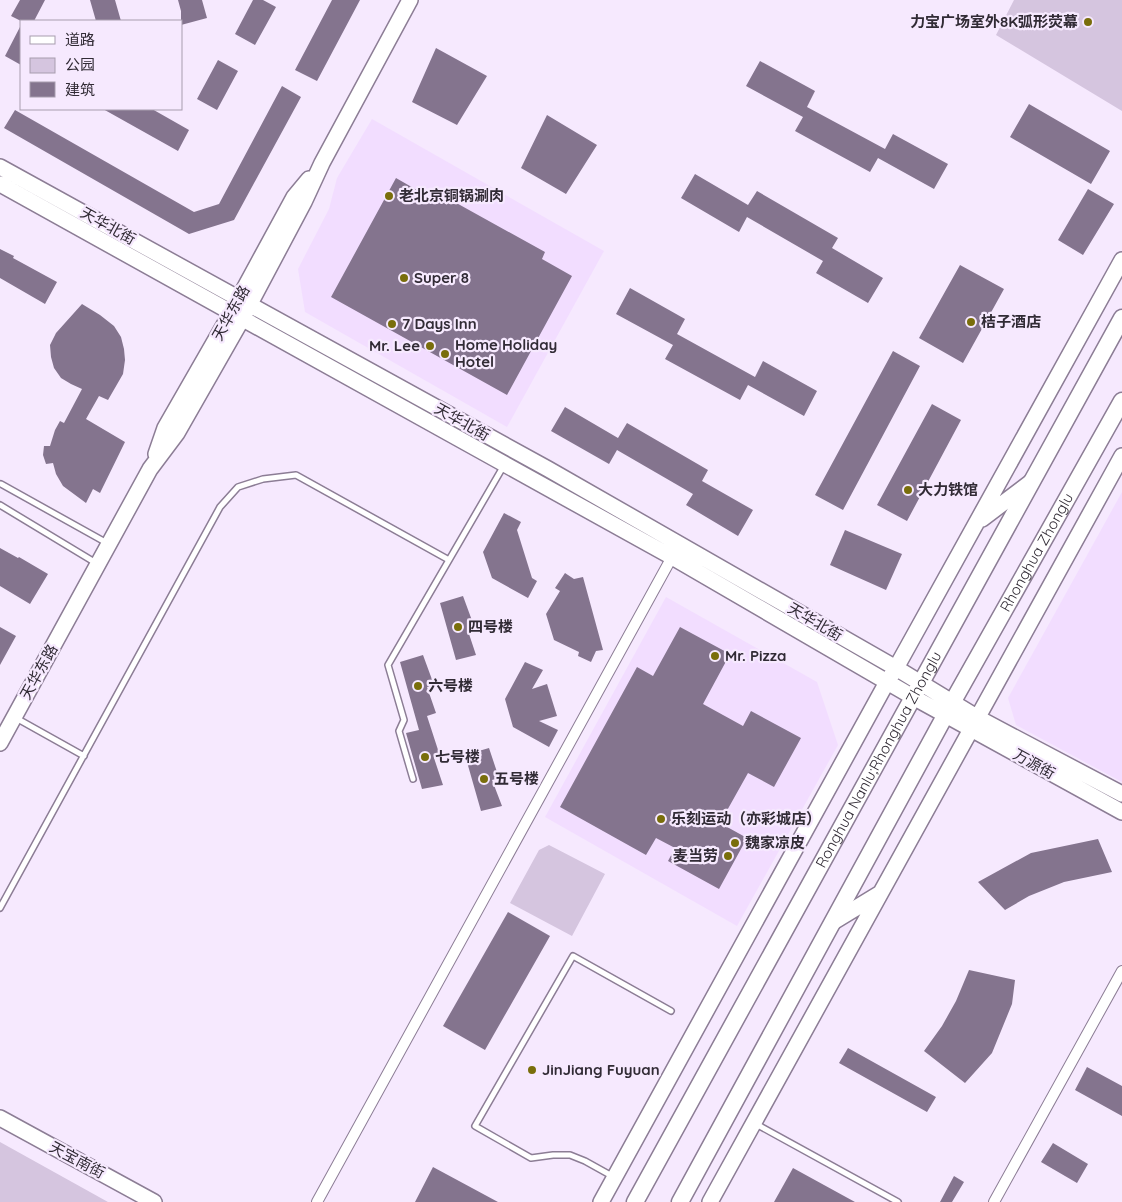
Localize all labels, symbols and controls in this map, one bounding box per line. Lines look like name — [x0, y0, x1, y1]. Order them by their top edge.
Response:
place label: 力宝广场室外8K弧形荧幕 — [910, 12, 1078, 31]
marker: 力宝广场室外8K弧形荧幕 — [1082, 16, 1094, 28]
legend — [20, 20, 182, 110]
text: 道路 — [65, 30, 95, 49]
text: 公园 — [65, 55, 95, 74]
text: 建筑 — [65, 80, 95, 99]
place label: 老北京铜锅涮肉 — [399, 186, 504, 205]
marker: 老北京铜锅涮肉 — [383, 190, 395, 202]
street label: 天华北街 — [77, 203, 139, 248]
place label: Super 8 — [414, 268, 469, 287]
marker: Super 8 — [398, 272, 410, 284]
street label: 天华东路 — [208, 282, 253, 344]
place label: 桔子酒店 — [981, 312, 1041, 331]
place label: 7 Days Inn — [402, 314, 477, 333]
marker: 桔子酒店 — [965, 316, 977, 328]
marker: 7 Days Inn — [386, 318, 398, 330]
place label: Home Holiday Hotel — [455, 335, 557, 371]
place label: Mr. Lee — [369, 336, 420, 355]
marker: Mr. Lee — [424, 340, 436, 352]
marker: Home Holiday Hotel — [439, 348, 451, 360]
street label: 天华北街 — [431, 399, 493, 444]
place label: 大力铁馆 — [918, 480, 978, 499]
marker: 大力铁馆 — [902, 484, 914, 496]
street label: Rhonghua Zhonglu — [995, 490, 1077, 615]
street label: 天华北街 — [785, 598, 846, 645]
place label: 四号楼 — [468, 617, 513, 636]
marker: 四号楼 — [452, 621, 464, 633]
street label: 天华东路 — [16, 641, 61, 703]
place label: Mr. Pizza — [725, 646, 786, 665]
street label: Ronghua Nanlu;Rhonghua Zhonglu — [811, 648, 945, 871]
marker: Mr. Pizza — [709, 650, 721, 662]
place label: 六号楼 — [428, 676, 473, 695]
marker: 六号楼 — [412, 680, 424, 692]
street label: 万源街 — [1010, 744, 1059, 783]
place label: 七号楼 — [435, 747, 480, 766]
marker: 七号楼 — [419, 751, 431, 763]
place label: 五号楼 — [494, 769, 539, 788]
marker: 五号楼 — [478, 773, 490, 785]
place label: 乐刻运动（亦彩城店） — [671, 809, 821, 828]
marker: 乐刻运动（亦彩城店） — [655, 813, 667, 825]
place label: 魏家凉皮 — [745, 833, 805, 852]
marker: 魏家凉皮 — [729, 837, 741, 849]
place label: 麦当劳 — [673, 846, 718, 865]
marker: 麦当劳 — [722, 850, 734, 862]
place label: JinJiang Fuyuan — [542, 1060, 660, 1079]
marker: JinJiang Fuyuan — [526, 1064, 538, 1076]
street label: 天宝南街 — [46, 1137, 108, 1182]

